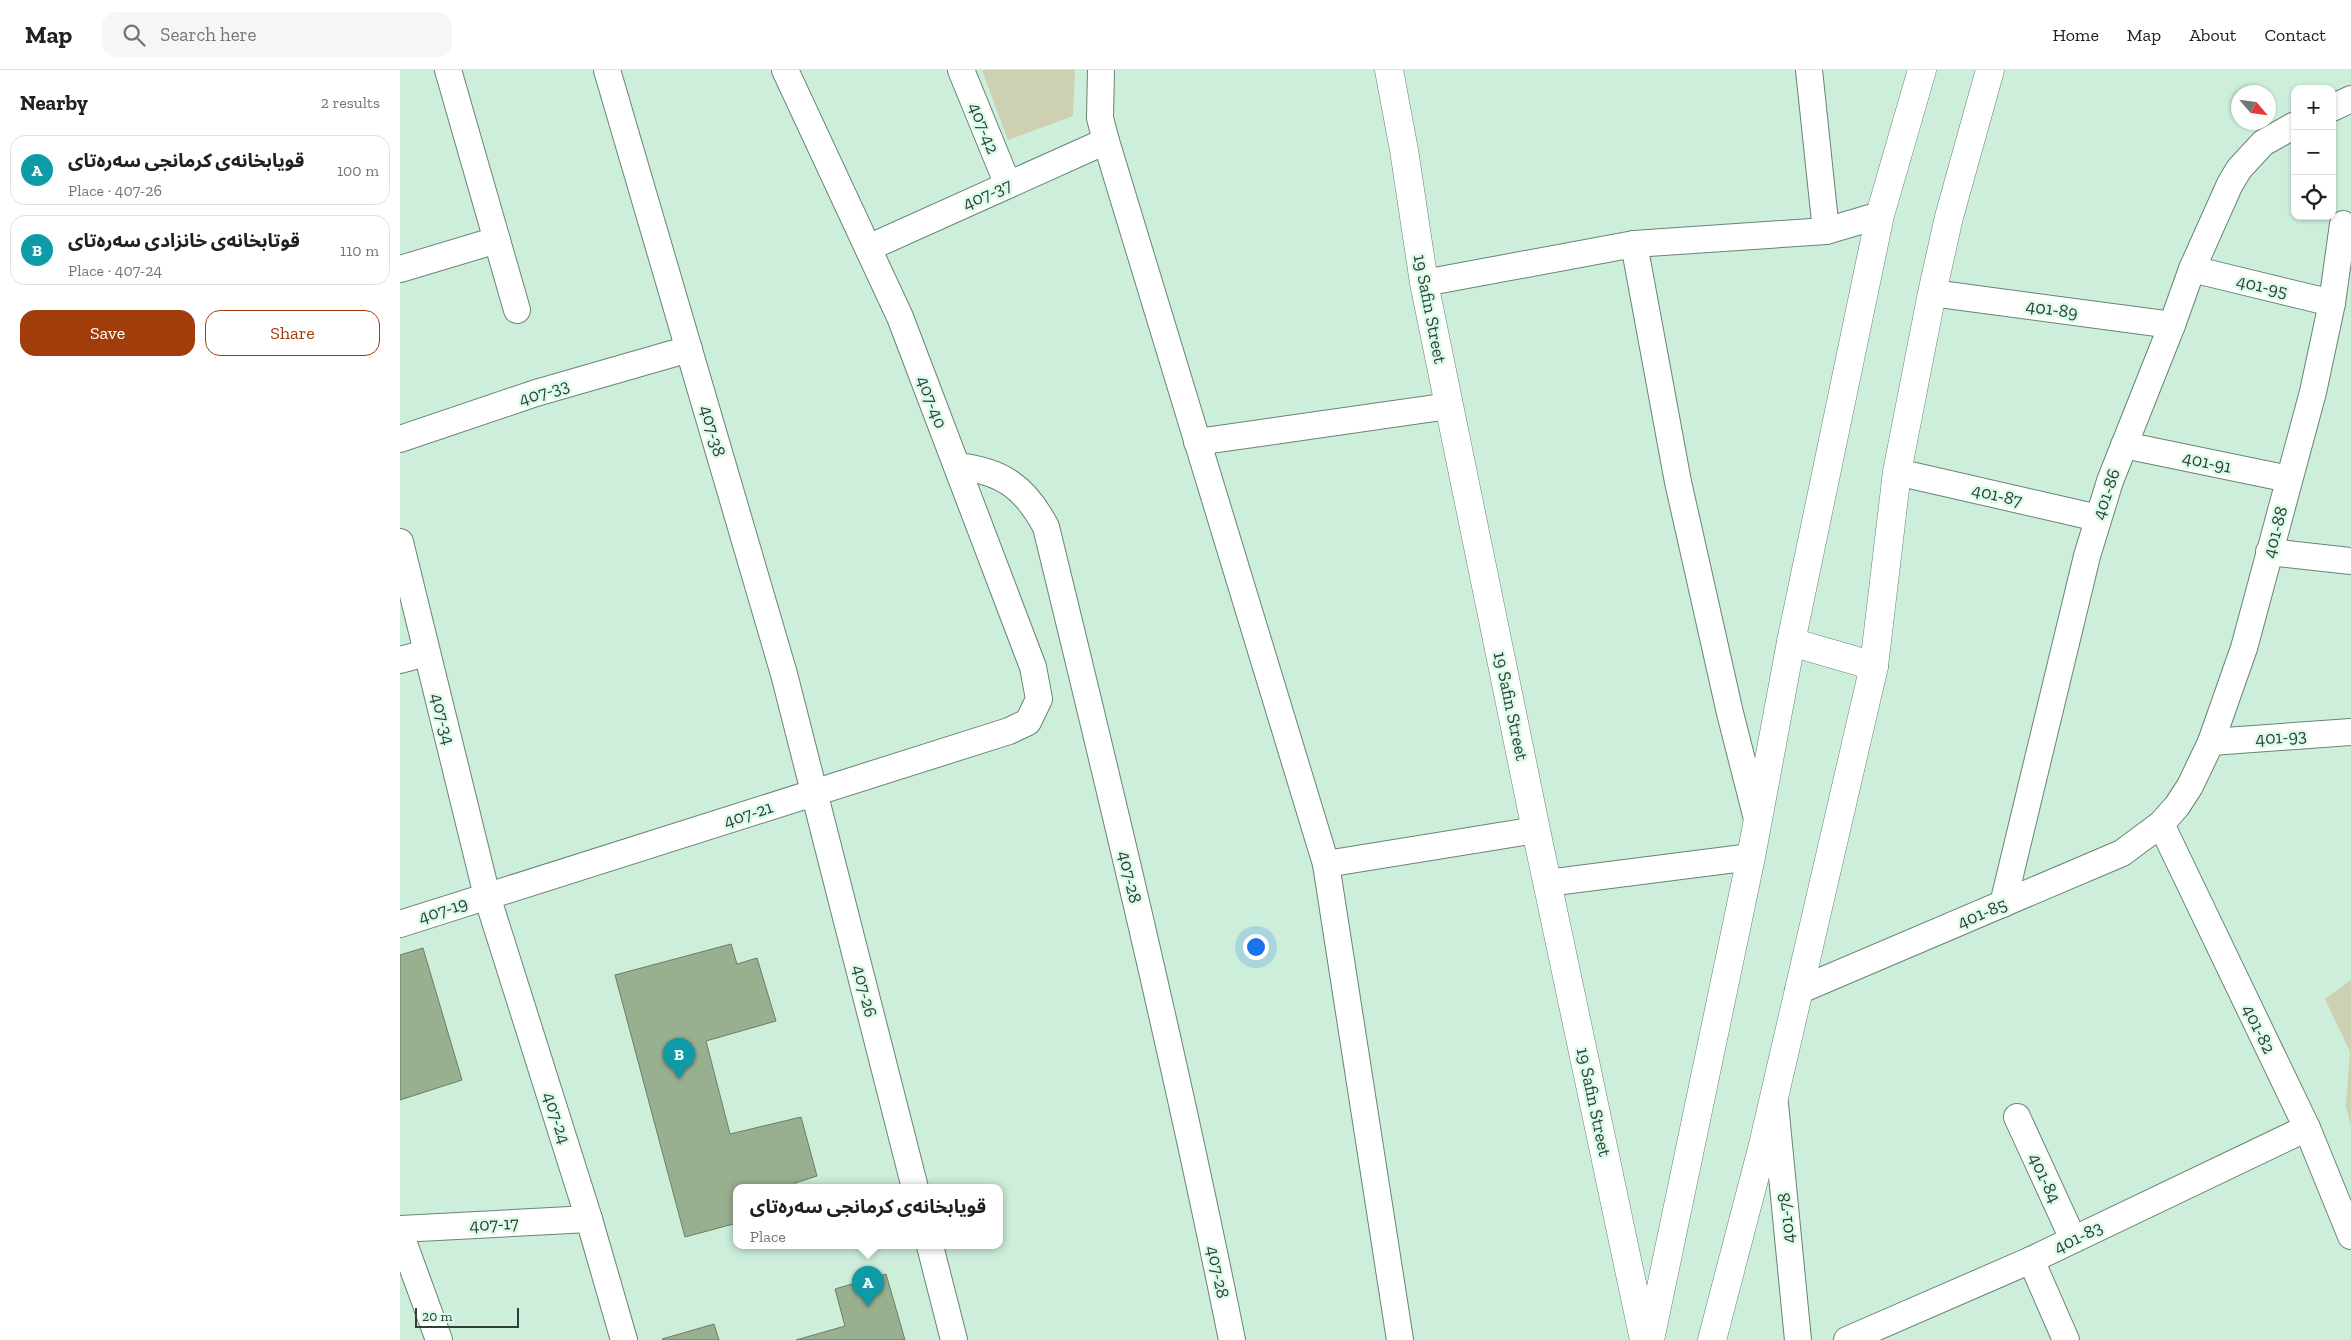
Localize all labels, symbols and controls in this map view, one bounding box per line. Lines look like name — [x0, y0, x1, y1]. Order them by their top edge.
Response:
search box — [102, 12, 452, 57]
text: Map — [25, 20, 72, 49]
icon: search — [120, 21, 148, 49]
text: Search here — [160, 23, 257, 46]
text: Home — [2052, 24, 2099, 46]
text: Map — [2127, 24, 2161, 46]
text: About — [2189, 24, 2236, 46]
text: Contact — [2264, 24, 2326, 46]
north arrow — [2231, 85, 2276, 130]
map controls — [2291, 85, 2336, 220]
button: + — [2291, 85, 2336, 130]
text: Nearby — [20, 90, 88, 115]
text: 2 results — [321, 93, 380, 112]
street label: 407-42 — [964, 99, 1004, 157]
button: − — [2291, 130, 2336, 175]
text: قویابخانەی کرمانجی سەرەتای — [68, 149, 304, 172]
text: A — [32, 161, 43, 180]
text: 100 m — [337, 161, 379, 180]
street label: 407-37 — [959, 173, 1015, 214]
button: locate — [2291, 175, 2336, 220]
text: Place · 407-26 — [68, 181, 162, 200]
text: قوتابخانەی خانزادی سەرەتای — [68, 229, 300, 252]
text: B — [32, 241, 42, 260]
text: 110 m — [340, 241, 379, 260]
street label: 19 Safin Street — [1409, 252, 1451, 366]
text: Place · 407-24 — [68, 261, 162, 280]
street label: 401-95 — [2234, 269, 2290, 303]
street label: 401-89 — [2025, 294, 2079, 324]
button: Save — [20, 310, 195, 356]
button: Share — [205, 310, 380, 356]
street label: 407-40 — [912, 373, 952, 431]
street label: 407-33 — [516, 374, 572, 410]
street label: 407-38 — [695, 403, 731, 459]
street label: 401-91 — [2180, 446, 2234, 478]
street label: 401-86 — [2087, 466, 2125, 522]
street label: 401-87 — [1970, 479, 2025, 512]
street label: 401-88 — [2258, 504, 2292, 560]
street label: 19 Safin Street — [1489, 649, 1533, 763]
street label: 407-34 — [426, 691, 460, 747]
street label: 401-93 — [2255, 724, 2308, 750]
street label: 407-21 — [721, 796, 775, 832]
street label: 407-28 — [1113, 849, 1147, 905]
street label: 407-19 — [416, 892, 470, 928]
street label: 401-85 — [1954, 893, 2010, 933]
your location — [1243, 934, 1269, 960]
street label: 407-26 — [848, 963, 882, 1019]
street label: 401-82 — [2238, 1001, 2280, 1057]
pin: B — [663, 1038, 695, 1079]
street label: 19 Safin Street — [1572, 1045, 1616, 1159]
street label: 407-24 — [538, 1089, 576, 1147]
street label: 401-84 — [2024, 1150, 2066, 1207]
popup — [733, 1184, 1003, 1249]
street label: 401-78 — [1772, 1192, 1800, 1244]
text: قویابخانەی کرمانجی سەرەتای — [750, 1195, 986, 1218]
street label: 407-17 — [469, 1212, 520, 1236]
street label: 401-83 — [2050, 1216, 2106, 1258]
text: Place — [750, 1227, 786, 1246]
street label: 407-28 — [1202, 1244, 1234, 1300]
pin: A — [852, 1266, 884, 1307]
scale bar — [415, 1305, 519, 1328]
text: 20 m — [422, 1308, 453, 1325]

